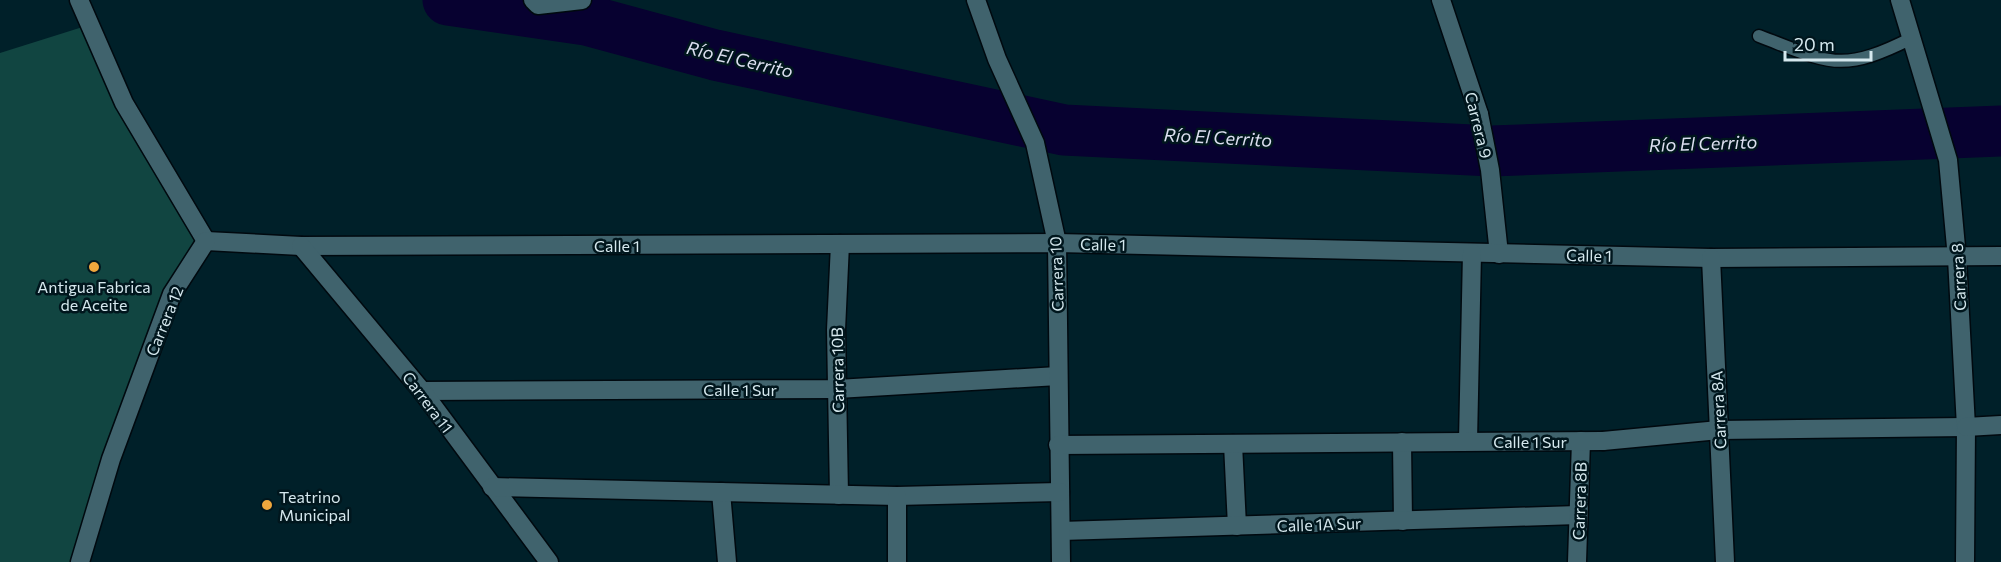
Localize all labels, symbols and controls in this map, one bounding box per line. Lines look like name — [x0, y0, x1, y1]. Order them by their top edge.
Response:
scale bar — [1785, 24, 1870, 62]
text: 20 m — [1794, 33, 1835, 55]
water label: Río El Cerrito — [685, 36, 795, 82]
street label: Carrera 9 — [1462, 90, 1496, 160]
water label: Río El Cerrito — [1163, 123, 1273, 151]
water label: Río El Cerrito — [1648, 130, 1758, 156]
street label: Calle 1 — [1080, 234, 1126, 254]
street label: Calle 1 — [594, 236, 640, 255]
street label: Carrera 10 — [1045, 236, 1067, 312]
street label: Carrera 8 — [1947, 243, 1969, 311]
street label: Calle 1 — [1566, 245, 1612, 265]
marker: Antigua Fabrica de Aceite — [87, 260, 101, 274]
place label: Antigua Fabrica de Aceite — [37, 277, 151, 314]
street label: Carrera 12 — [141, 283, 187, 359]
street label: Carrera 10B — [827, 327, 847, 413]
street label: Carrera 11 — [399, 368, 457, 436]
street label: Carrera 8A — [1706, 370, 1730, 450]
street label: Calle 1 Sur — [703, 380, 777, 399]
street label: Calle 1 Sur — [1493, 432, 1567, 451]
street label: Carrera 8B — [1568, 462, 1590, 540]
place label: Teatrino Municipal — [279, 487, 350, 524]
marker: Teatrino Municipal — [260, 498, 274, 512]
street label: Calle 1A Sur — [1276, 513, 1362, 535]

